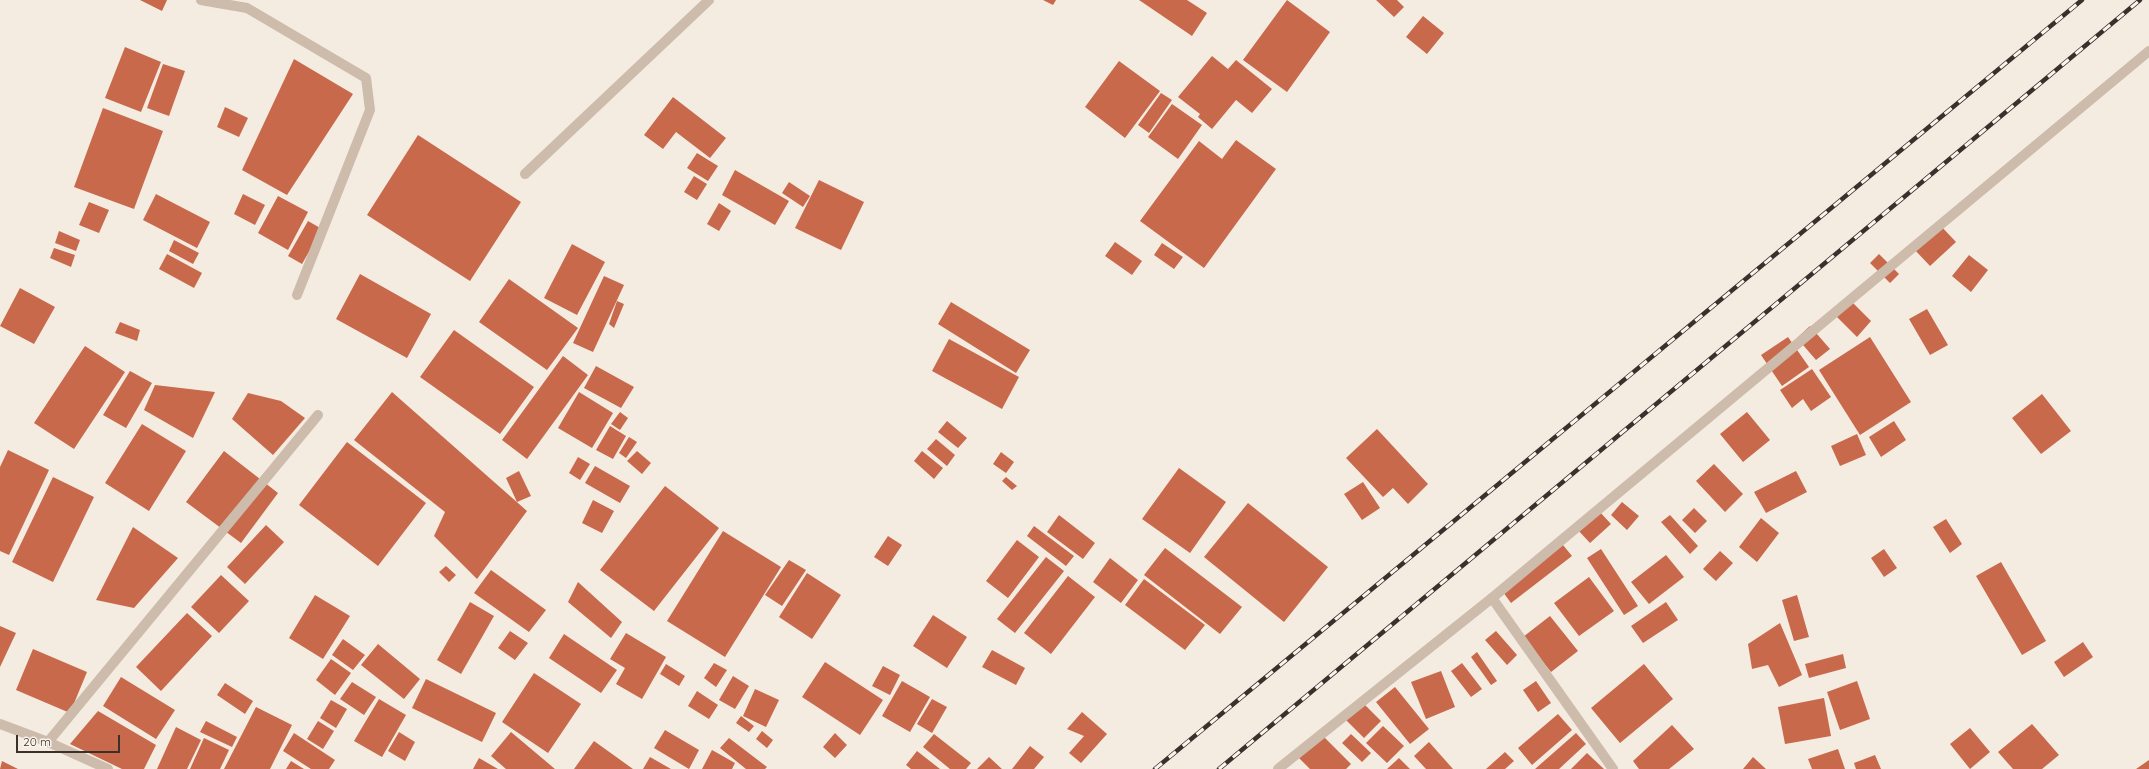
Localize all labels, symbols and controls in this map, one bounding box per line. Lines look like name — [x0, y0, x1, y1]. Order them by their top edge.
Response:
scale bar — [18, 727, 122, 753]
text: 20 m — [23, 734, 51, 749]

